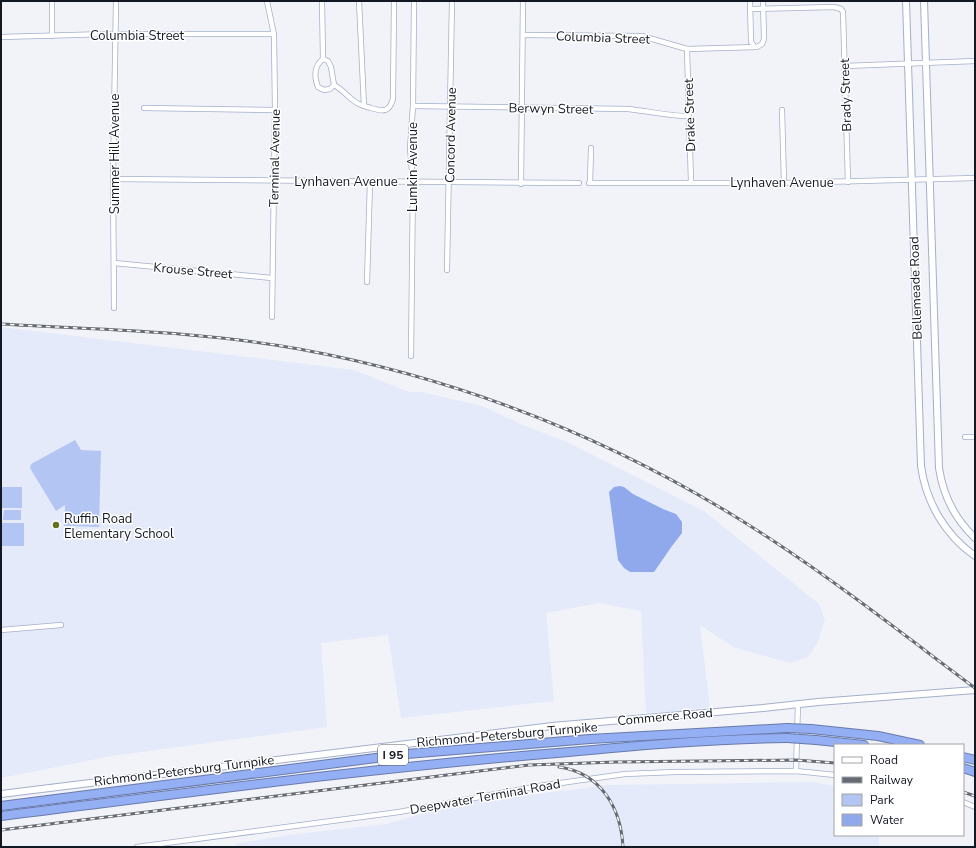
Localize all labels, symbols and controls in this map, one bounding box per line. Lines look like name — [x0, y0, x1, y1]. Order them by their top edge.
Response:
street label: Columbia Street — [90, 27, 184, 45]
street label: Columbia Street — [556, 27, 651, 49]
street label: Brady Street — [836, 58, 856, 132]
street label: Drake Street — [680, 78, 700, 152]
street label: Concord Avenue — [441, 87, 461, 183]
street label: Summer Hill Avenue — [106, 94, 124, 214]
street label: Berwyn Street — [508, 99, 594, 119]
street label: Terminal Avenue — [265, 109, 285, 207]
street label: Lumkin Avenue — [404, 122, 422, 212]
street label: Lynhaven Avenue — [294, 173, 398, 191]
street label: Lynhaven Avenue — [730, 174, 834, 192]
street label: Bellemeade Road — [905, 236, 927, 340]
street label: Krouse Street — [153, 259, 234, 283]
place label: Ruffin Road Elementary School — [64, 510, 174, 543]
marker: Ruffin Road Elementary School — [51, 520, 61, 530]
street label: Commerce Road — [617, 704, 714, 730]
street label: Richmond-Petersburg Turnpike — [416, 718, 598, 752]
legend — [834, 744, 964, 836]
road number: I 95 — [378, 745, 408, 765]
street label: Richmond-Petersburg Turnpike — [93, 751, 275, 791]
text: Road — [870, 752, 898, 768]
text: Railway — [870, 772, 914, 788]
street label: Deepwater Terminal Road — [409, 775, 562, 819]
text: Park — [870, 792, 895, 808]
text: Water — [870, 812, 904, 828]

